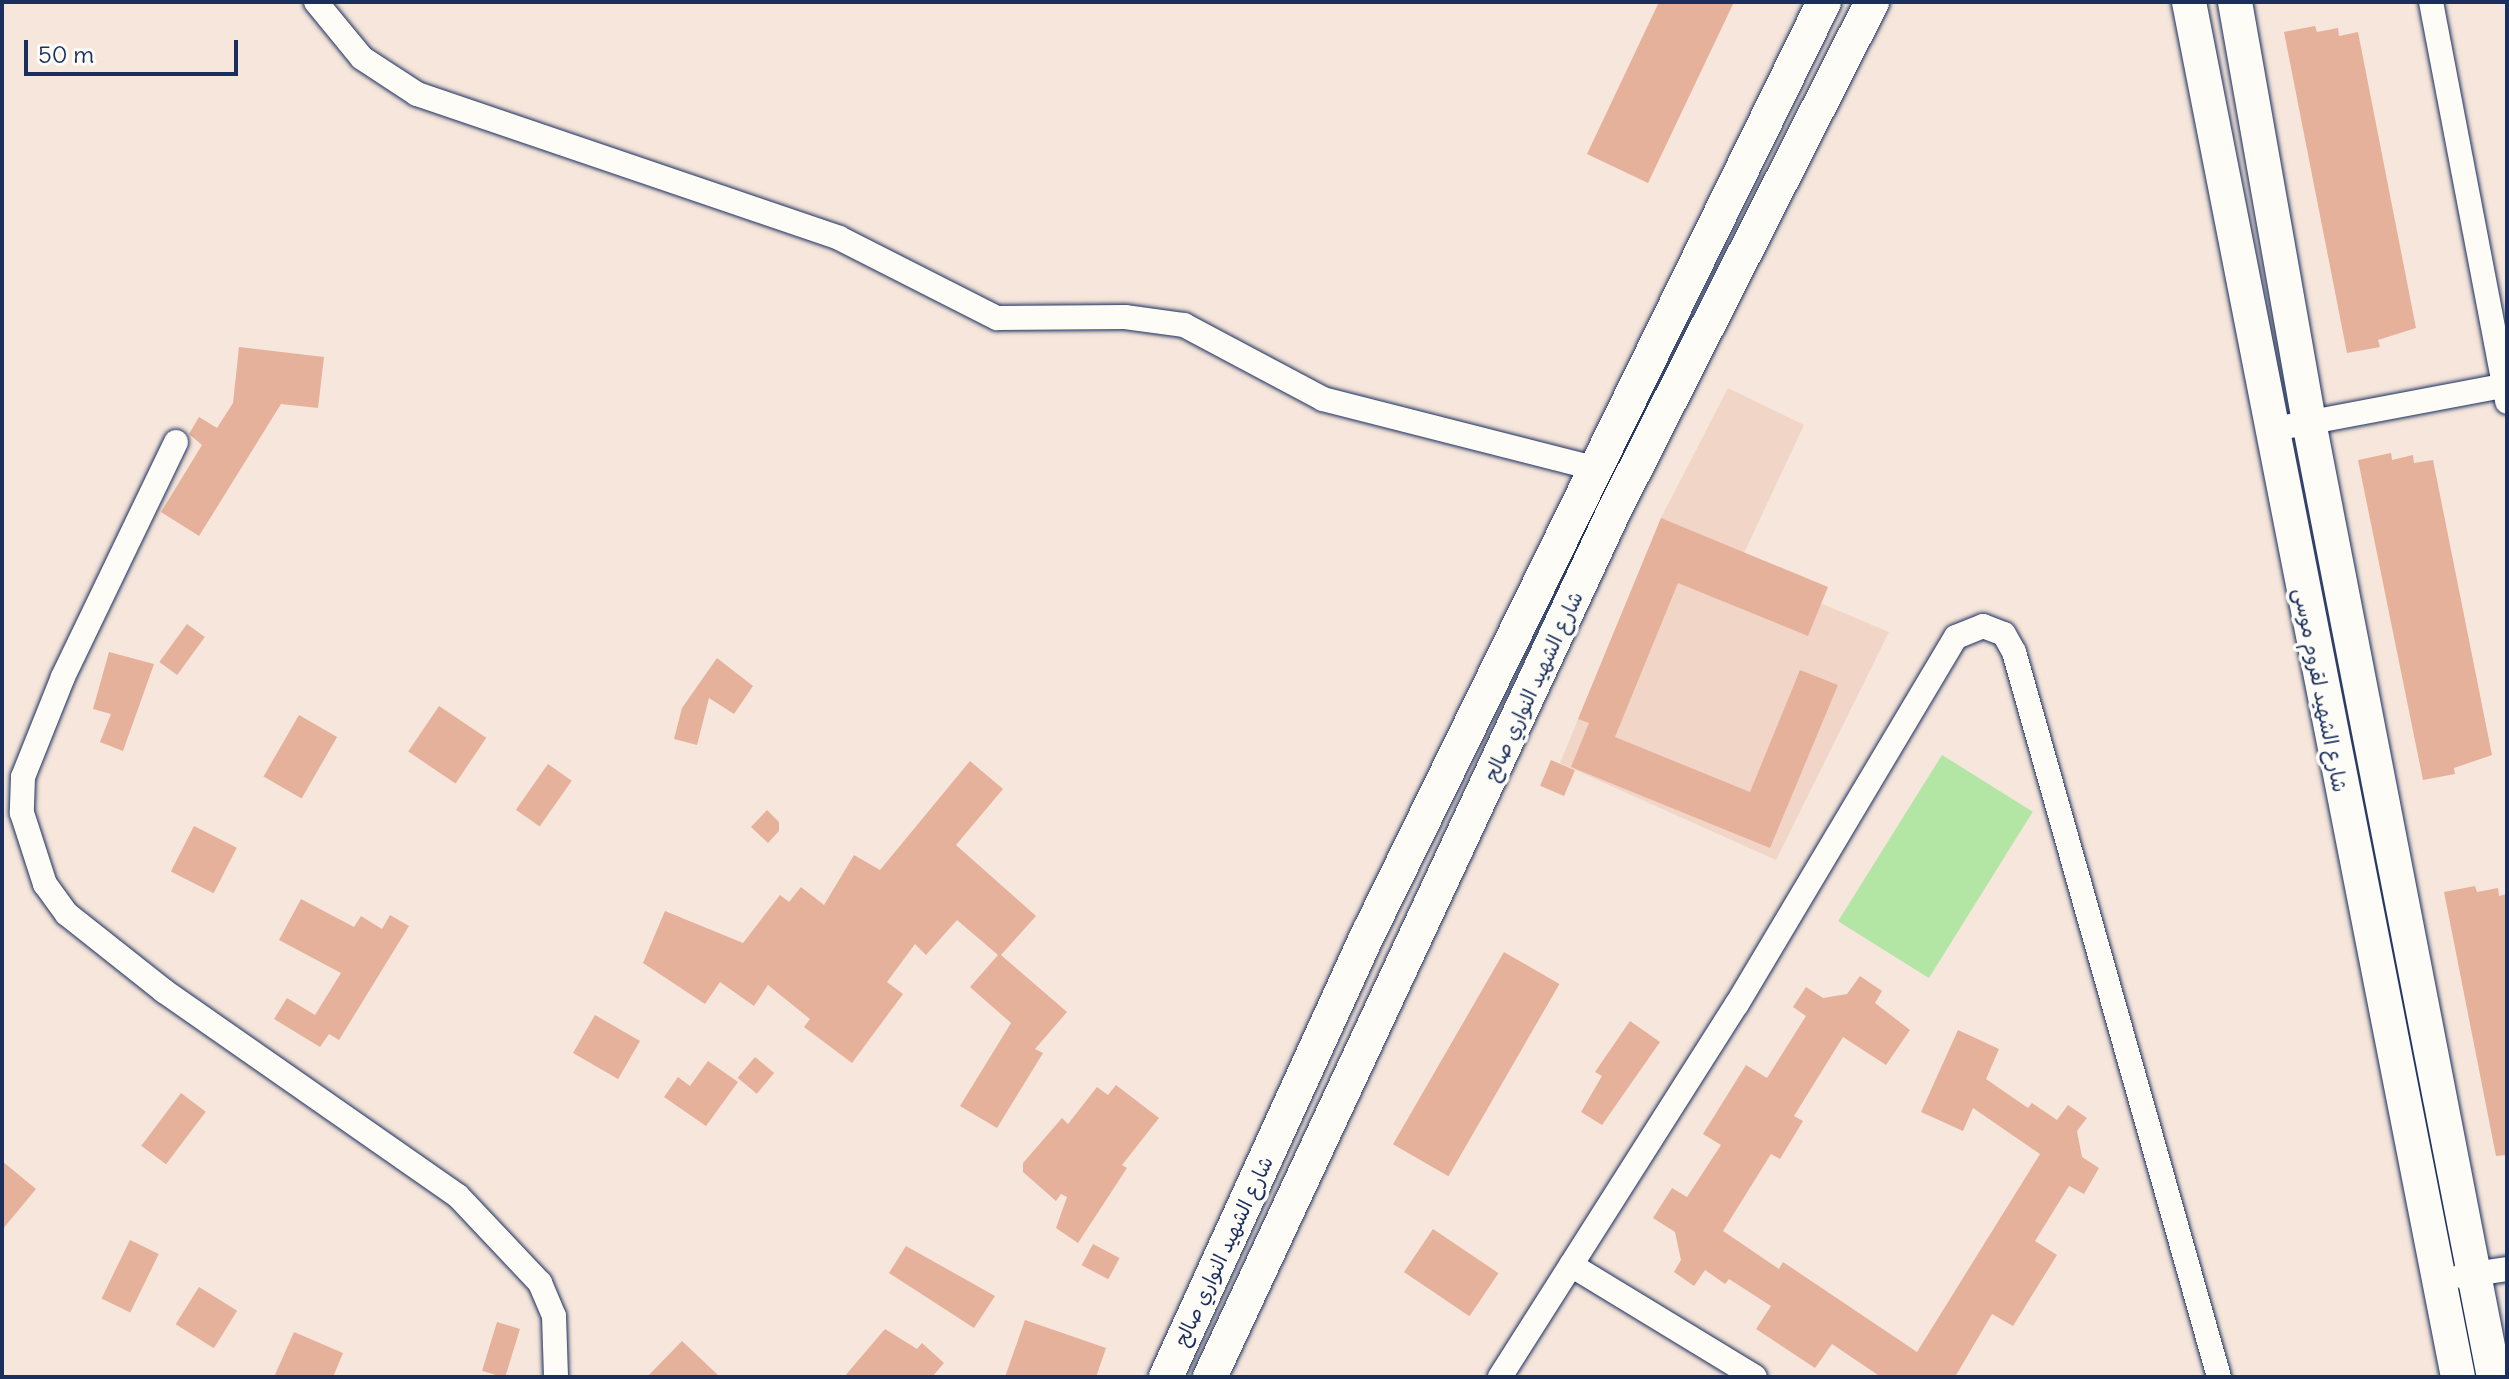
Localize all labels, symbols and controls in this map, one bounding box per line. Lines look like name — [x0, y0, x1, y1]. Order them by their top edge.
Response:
scale bar — [28, 24, 242, 74]
text: 50 m — [38, 39, 94, 69]
street label: شارع الشهيد لقروم موسى — [2289, 586, 2353, 794]
street label: شارع الشهيد النواري صالح — [1478, 587, 1588, 785]
street label: شارع الشهيد النواري صالح — [1168, 1152, 1278, 1350]

